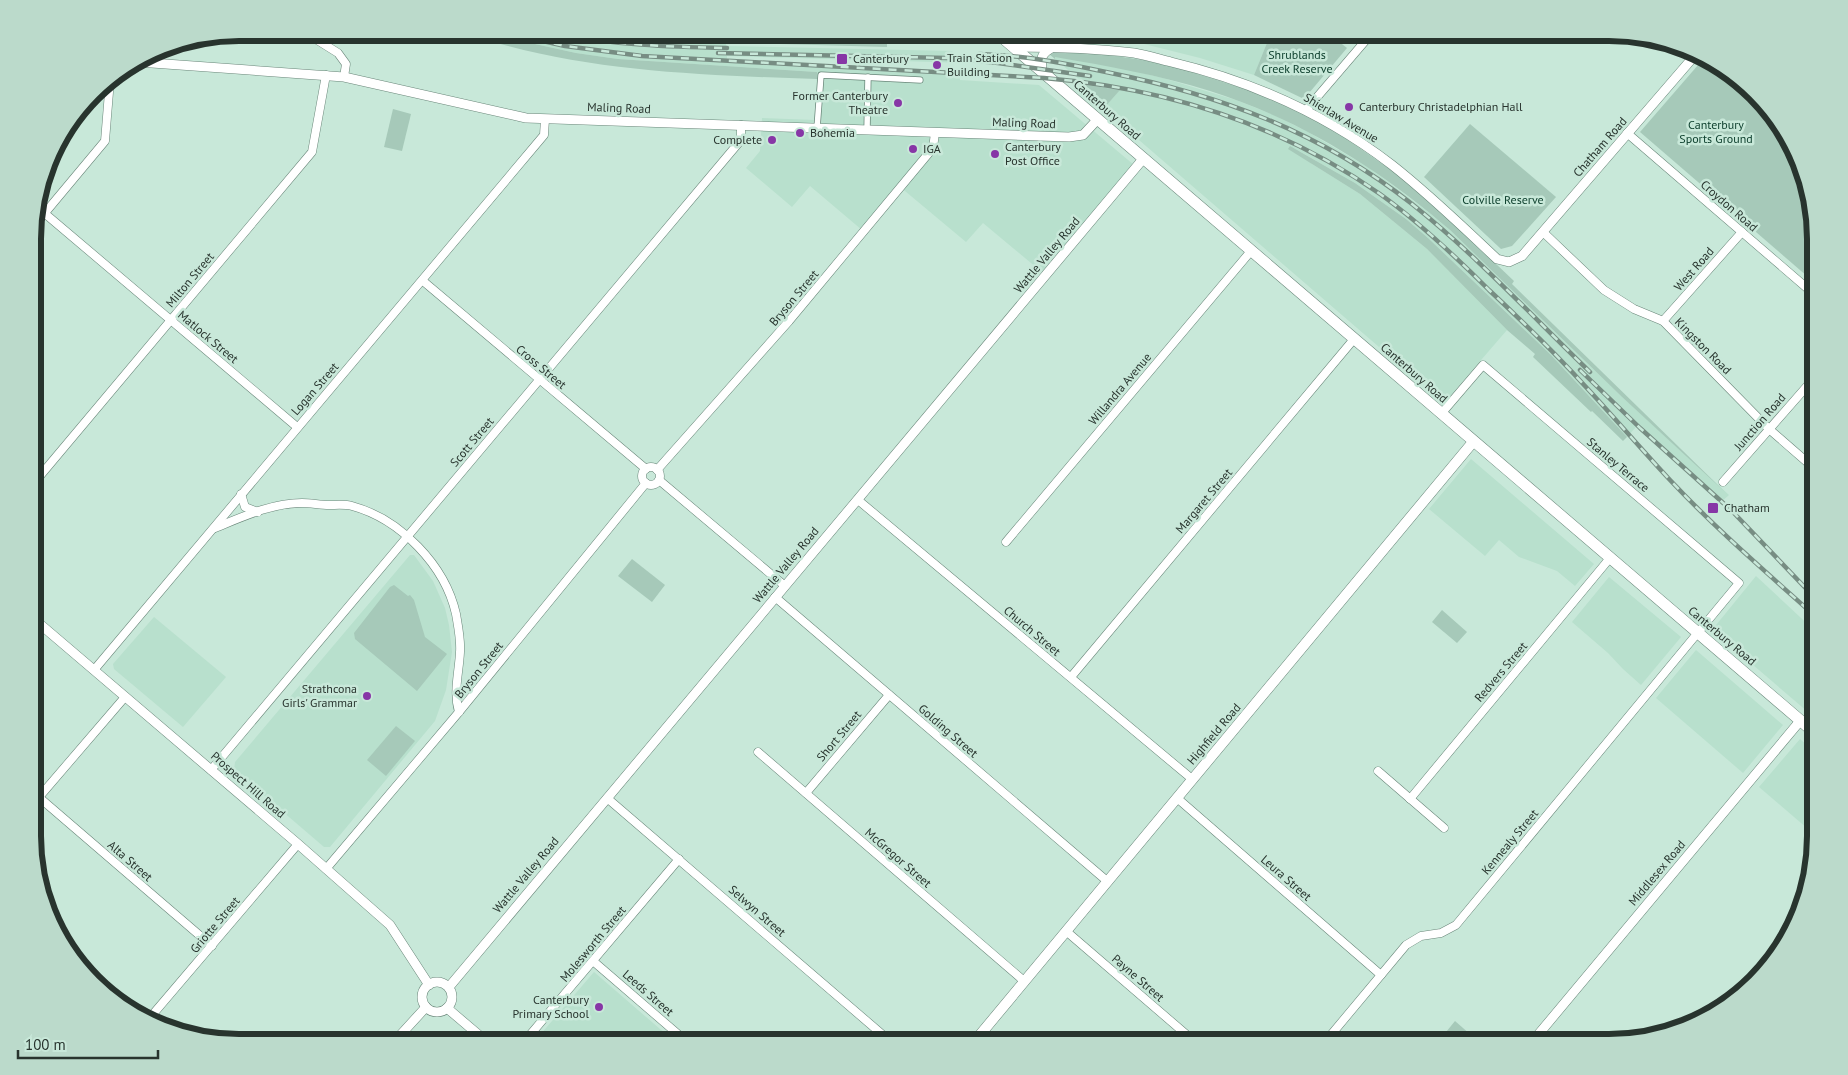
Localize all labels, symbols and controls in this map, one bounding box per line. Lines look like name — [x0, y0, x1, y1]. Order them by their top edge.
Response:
park label: Shrublands Creek Reserve — [1261, 47, 1333, 76]
place label: Train Station Building — [947, 50, 1012, 79]
place label: Canterbury — [853, 51, 909, 66]
marker: Canterbury — [835, 52, 849, 66]
marker: Train Station Building — [931, 59, 943, 71]
street label: Canterbury Road — [1071, 76, 1144, 143]
place label: Former Canterbury Theatre — [792, 88, 888, 117]
street label: Shierlaw Avenue — [1301, 89, 1381, 146]
marker: Former Canterbury Theatre — [892, 97, 904, 109]
street label: Maling Road — [587, 99, 651, 116]
place label: Canterbury Christadelphian Hall — [1359, 99, 1523, 114]
marker: Canterbury Christadelphian Hall — [1343, 101, 1355, 113]
street label: Maling Road — [992, 114, 1056, 131]
street label: Chatham Road — [1570, 114, 1630, 180]
park label: Canterbury Sports Ground — [1679, 117, 1753, 146]
place label: Bohemia — [810, 125, 855, 140]
marker: Bohemia — [794, 127, 806, 139]
place label: Complete — [713, 132, 762, 147]
marker: Complete — [766, 134, 778, 146]
place label: Canterbury Post Office — [1005, 139, 1061, 168]
place label: IGA — [923, 141, 941, 156]
marker: IGA — [907, 143, 919, 155]
marker: Canterbury Post Office — [989, 148, 1001, 160]
street label: Croydon Road — [1698, 177, 1761, 234]
park label: Colville Reserve — [1462, 192, 1544, 207]
street label: Wattle Valley Road — [1010, 214, 1083, 296]
street label: West Road — [1670, 244, 1717, 294]
street label: Milton Street — [162, 249, 217, 310]
street label: Bryson Street — [766, 267, 821, 329]
street label: Matlock Street — [175, 307, 242, 366]
street label: Kingston Road — [1672, 314, 1735, 377]
street label: Canterbury Road — [1378, 339, 1451, 406]
street label: Cross Street — [513, 341, 570, 392]
street label: Willandra Avenue — [1085, 350, 1154, 428]
street label: Logan Street — [288, 359, 342, 418]
street label: Junction Road — [1730, 390, 1789, 454]
street label: Scott Street — [447, 414, 497, 469]
street label: Stanley Terrace — [1584, 434, 1653, 495]
street label: Margaret Street — [1172, 465, 1235, 536]
place label: Chatham — [1724, 500, 1770, 515]
marker: Chatham — [1706, 501, 1720, 515]
street label: Wattle Valley Road — [749, 524, 822, 606]
street label: Church Street — [1001, 602, 1064, 659]
street label: Canterbury Road — [1685, 603, 1759, 668]
street label: Bryson Street — [451, 638, 506, 701]
street label: Redvers Street — [1471, 639, 1530, 705]
place label: Strathcona Girls' Grammar — [282, 681, 357, 710]
marker: Strathcona Girls' Grammar — [361, 690, 373, 702]
street label: Highfield Road — [1184, 700, 1244, 767]
street label: Golding Street — [916, 701, 981, 760]
street label: Short Street — [813, 707, 864, 764]
street label: Prospect Hill Road — [208, 748, 289, 821]
street label: Kennealy Street — [1478, 806, 1541, 877]
street label: McGregor Street — [862, 825, 935, 891]
street label: Wattle Valley Road — [489, 834, 562, 916]
street label: Alta Street — [105, 837, 156, 884]
street label: Middlesex Road — [1625, 837, 1688, 908]
street label: Leura Street — [1258, 852, 1315, 904]
street label: Selwyn Street — [726, 882, 789, 940]
street label: Griotte Street — [187, 893, 243, 956]
street label: Molesworth Street — [556, 903, 629, 985]
street label: Payne Street — [1109, 951, 1168, 1004]
street label: Leeds Street — [620, 966, 677, 1019]
place label: Canterbury Primary School — [513, 992, 589, 1021]
marker: Canterbury Primary School — [593, 1001, 605, 1013]
scale bar — [18, 1028, 158, 1060]
text: 100 m — [25, 1035, 66, 1054]

